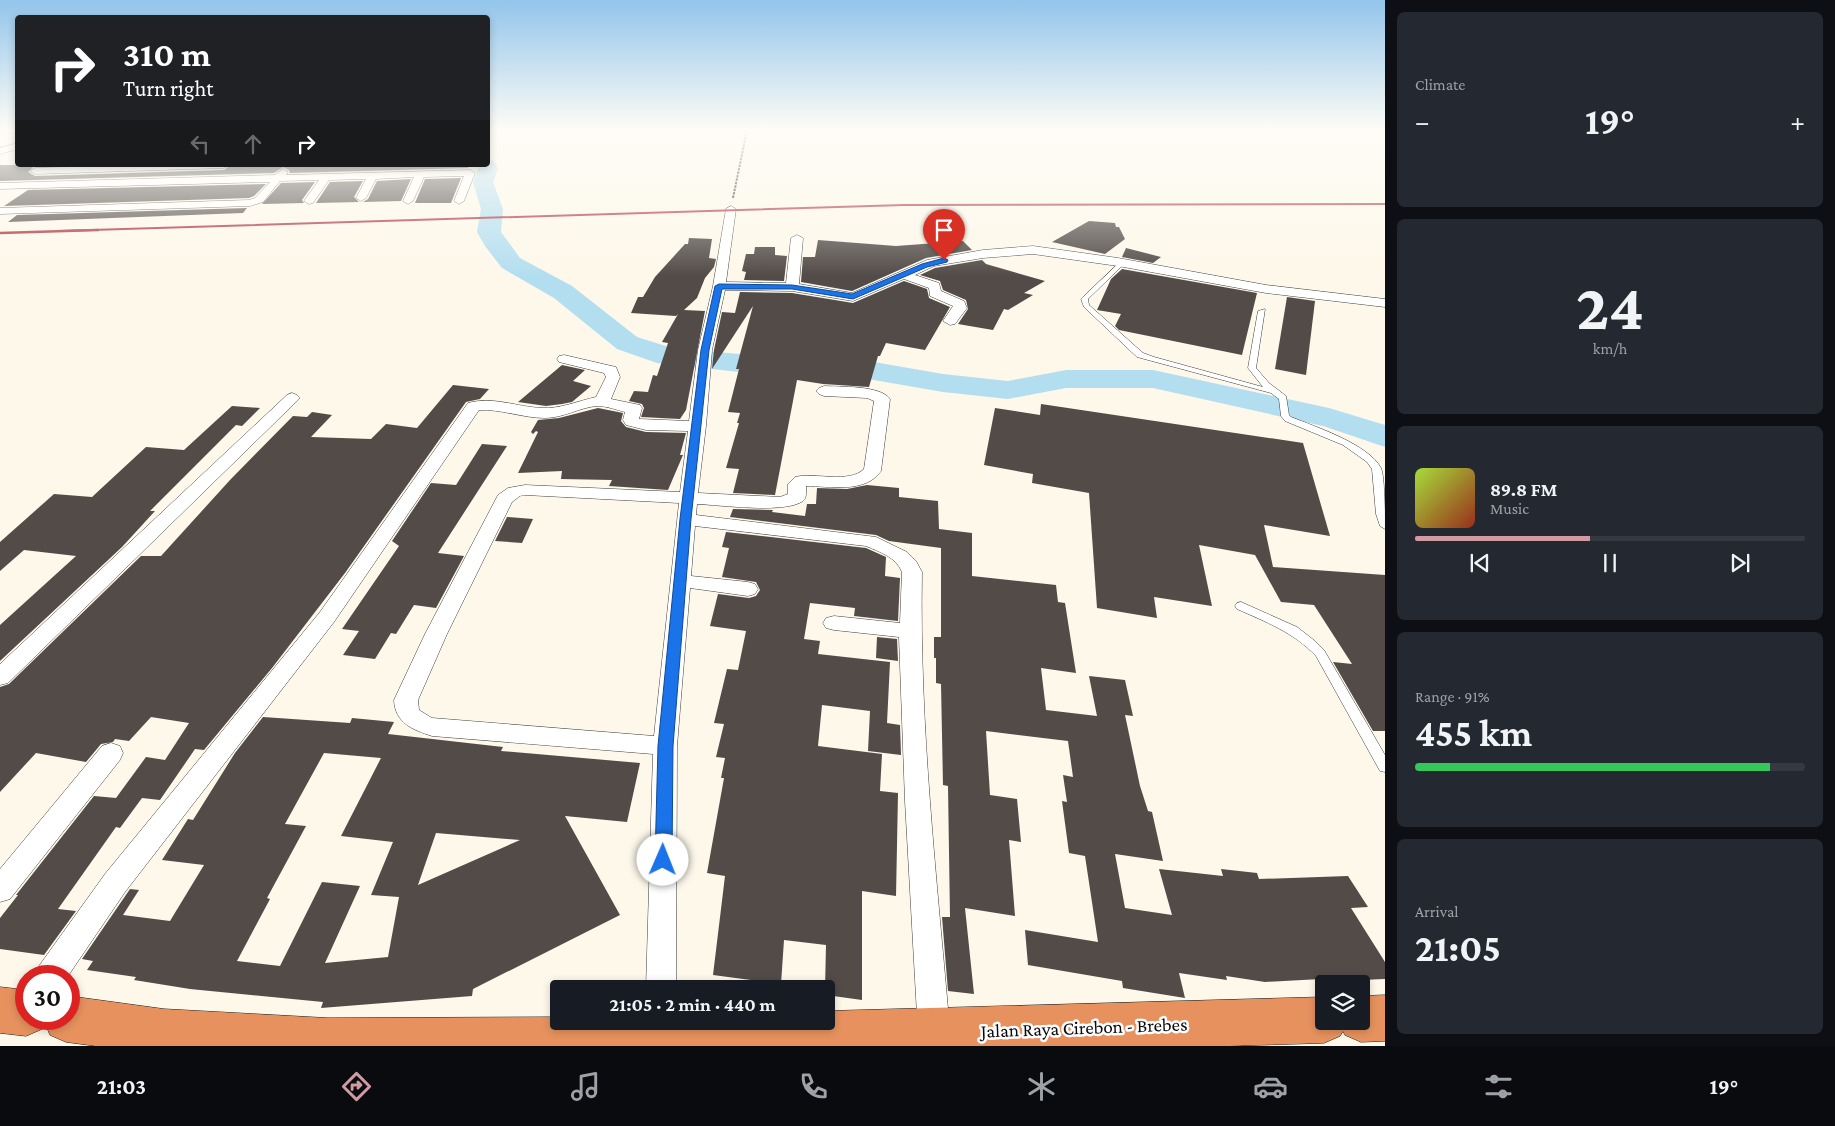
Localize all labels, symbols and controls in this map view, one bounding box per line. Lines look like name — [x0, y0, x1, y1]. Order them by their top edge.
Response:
icon: right — [40, 35, 105, 100]
text: 310 m — [123, 35, 211, 74]
text: Turn right — [123, 76, 214, 101]
text: Climate — [1415, 76, 1465, 93]
text: 19° — [1585, 100, 1635, 142]
text: − — [1415, 106, 1430, 137]
text: + — [1790, 106, 1805, 137]
icon: left — [186, 130, 214, 158]
icon: ahead — [239, 130, 267, 158]
icon: right — [292, 130, 320, 158]
pin — [923, 209, 965, 260]
icon: arrive — [930, 216, 958, 244]
text: 24 — [1576, 271, 1644, 343]
text: km/h — [1593, 340, 1627, 357]
text: 89.8 FM — [1490, 479, 1557, 500]
text: Music — [1490, 500, 1529, 517]
icon: previous — [1466, 549, 1494, 577]
icon: pause — [1596, 549, 1624, 577]
icon: next — [1726, 549, 1754, 577]
text: Range · 91% — [1415, 688, 1490, 705]
text: 455 km — [1415, 712, 1532, 754]
position arrow — [636, 833, 688, 885]
text: Arrival — [1415, 903, 1459, 920]
text: 21:05 — [1415, 927, 1501, 969]
speed limit sign: 30 — [15, 965, 80, 1030]
map controls — [1315, 975, 1370, 1030]
button: layers — [1315, 975, 1370, 1030]
text: 21:05 · 2 min · 440 m — [609, 994, 776, 1015]
street label: Jalan Raya Cirebon - Brebes — [978, 1013, 1188, 1042]
icon: directions — [339, 1069, 374, 1104]
icon: music — [568, 1069, 603, 1104]
icon: phone — [796, 1069, 831, 1104]
icon: climate — [1024, 1069, 1059, 1104]
icon: car — [1253, 1069, 1288, 1104]
icon: filters — [1481, 1069, 1516, 1104]
text: 21:03 — [97, 1074, 146, 1099]
text: 19° — [1709, 1074, 1738, 1099]

